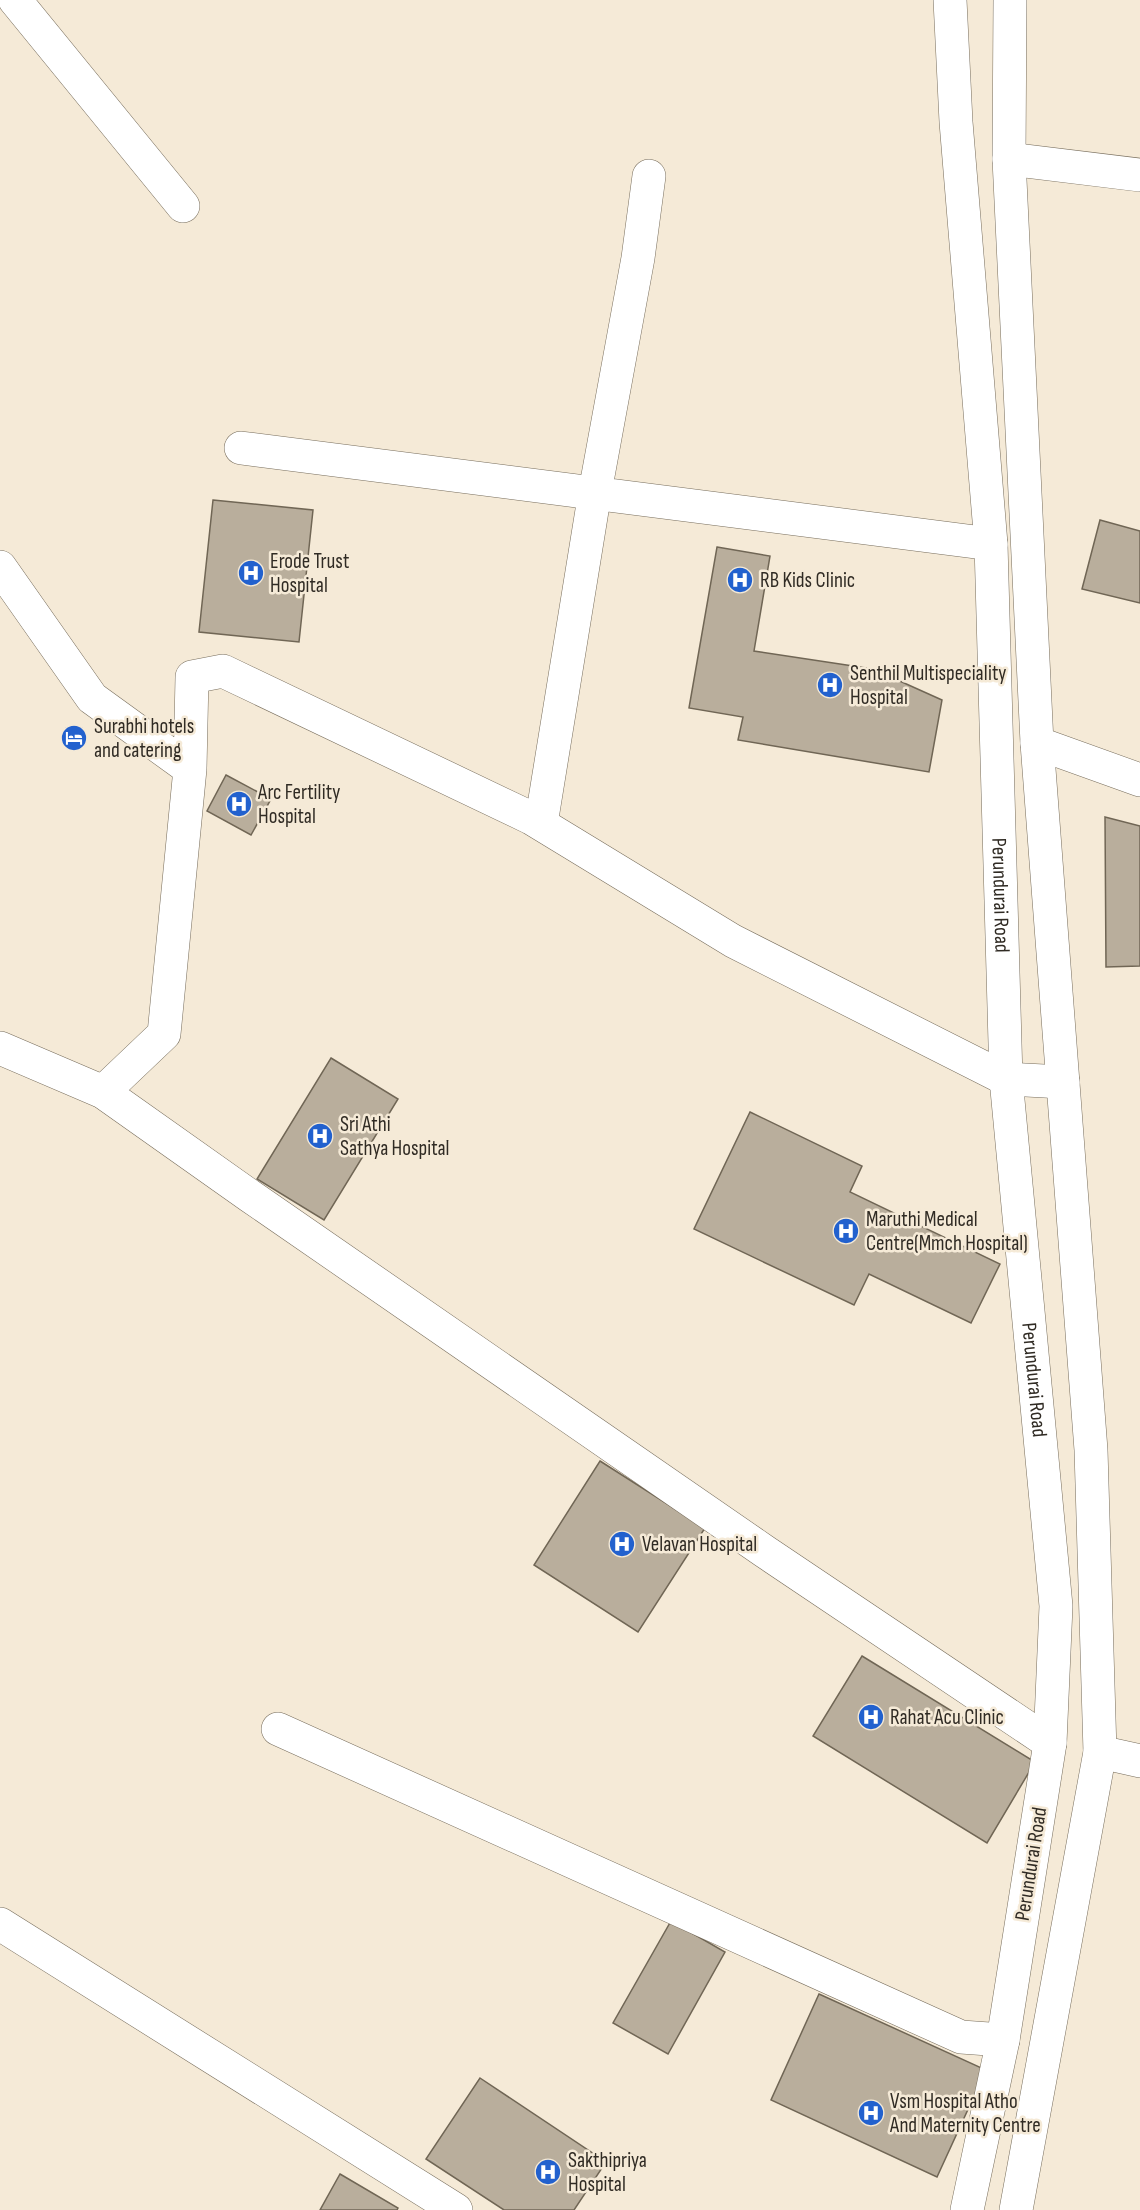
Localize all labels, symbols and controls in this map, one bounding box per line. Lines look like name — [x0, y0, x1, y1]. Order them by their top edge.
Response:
place label: Erode Trust Hospital — [270, 549, 349, 598]
hospital icon: Erode Trust Hospital — [236, 558, 266, 588]
hospital icon: RB Kids Clinic — [725, 565, 755, 595]
place label: RB Kids Clinic — [760, 568, 855, 593]
place label: Senthil Multispeciality Hospital — [850, 661, 1006, 710]
hospital icon: Senthil Multispeciality Hospital — [815, 670, 845, 700]
place label: Surabhi hotels and catering — [94, 714, 194, 763]
hotel icon: Surabhi hotels and catering — [59, 723, 89, 753]
place label: Arc Fertility Hospital — [257, 780, 340, 829]
hospital icon: Arc Fertility Hospital — [224, 789, 254, 819]
street label: Perundurai Road — [987, 838, 1015, 953]
place label: Sri Athi Sathya Hospital — [340, 1112, 449, 1161]
hospital icon: Sri Athi Sathya Hospital — [305, 1121, 335, 1151]
place label: Maruthi Medical Centre(Mmch Hospital) — [866, 1207, 1028, 1256]
hospital icon: Maruthi Medical Centre(Mmch Hospital) — [831, 1216, 861, 1246]
street label: Perundurai Road — [1017, 1322, 1052, 1438]
hospital icon: Velavan Hospital — [607, 1529, 637, 1559]
place label: Velavan Hospital — [642, 1532, 757, 1557]
hospital icon: Rahat Acu Clinic — [856, 1702, 886, 1732]
place label: Rahat Acu Clinic — [890, 1705, 1004, 1730]
street label: Perundurai Road — [1010, 1805, 1052, 1923]
place label: Vsm Hospital Atho And Maternity Centre — [889, 2089, 1041, 2138]
hospital icon: Vsm Hospital Atho And Maternity Centre — [856, 2098, 886, 2128]
place label: Sakthipriya Hospital — [568, 2148, 647, 2197]
hospital icon: Sakthipriya Hospital — [533, 2157, 563, 2187]

